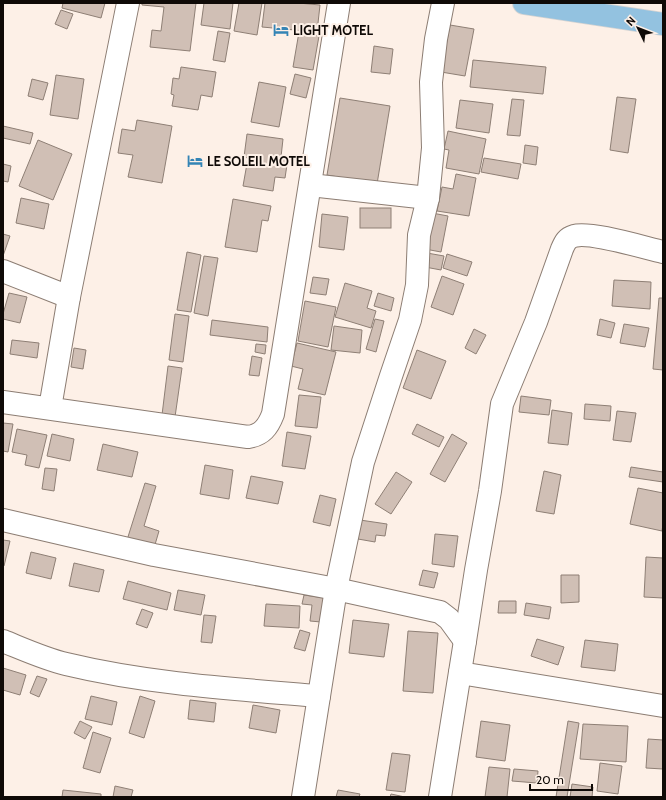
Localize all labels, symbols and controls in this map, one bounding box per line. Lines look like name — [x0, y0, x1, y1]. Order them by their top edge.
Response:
north arrow — [618, 8, 658, 48]
text: N — [623, 14, 638, 29]
hotel icon: LIGHT MOTEL — [272, 21, 290, 39]
place label: LIGHT MOTEL — [293, 22, 373, 38]
hotel icon: LE SOLEIL MOTEL — [186, 152, 204, 170]
place label: LE SOLEIL MOTEL — [207, 153, 310, 169]
scale bar — [530, 766, 592, 792]
text: 20 m — [536, 772, 564, 787]

